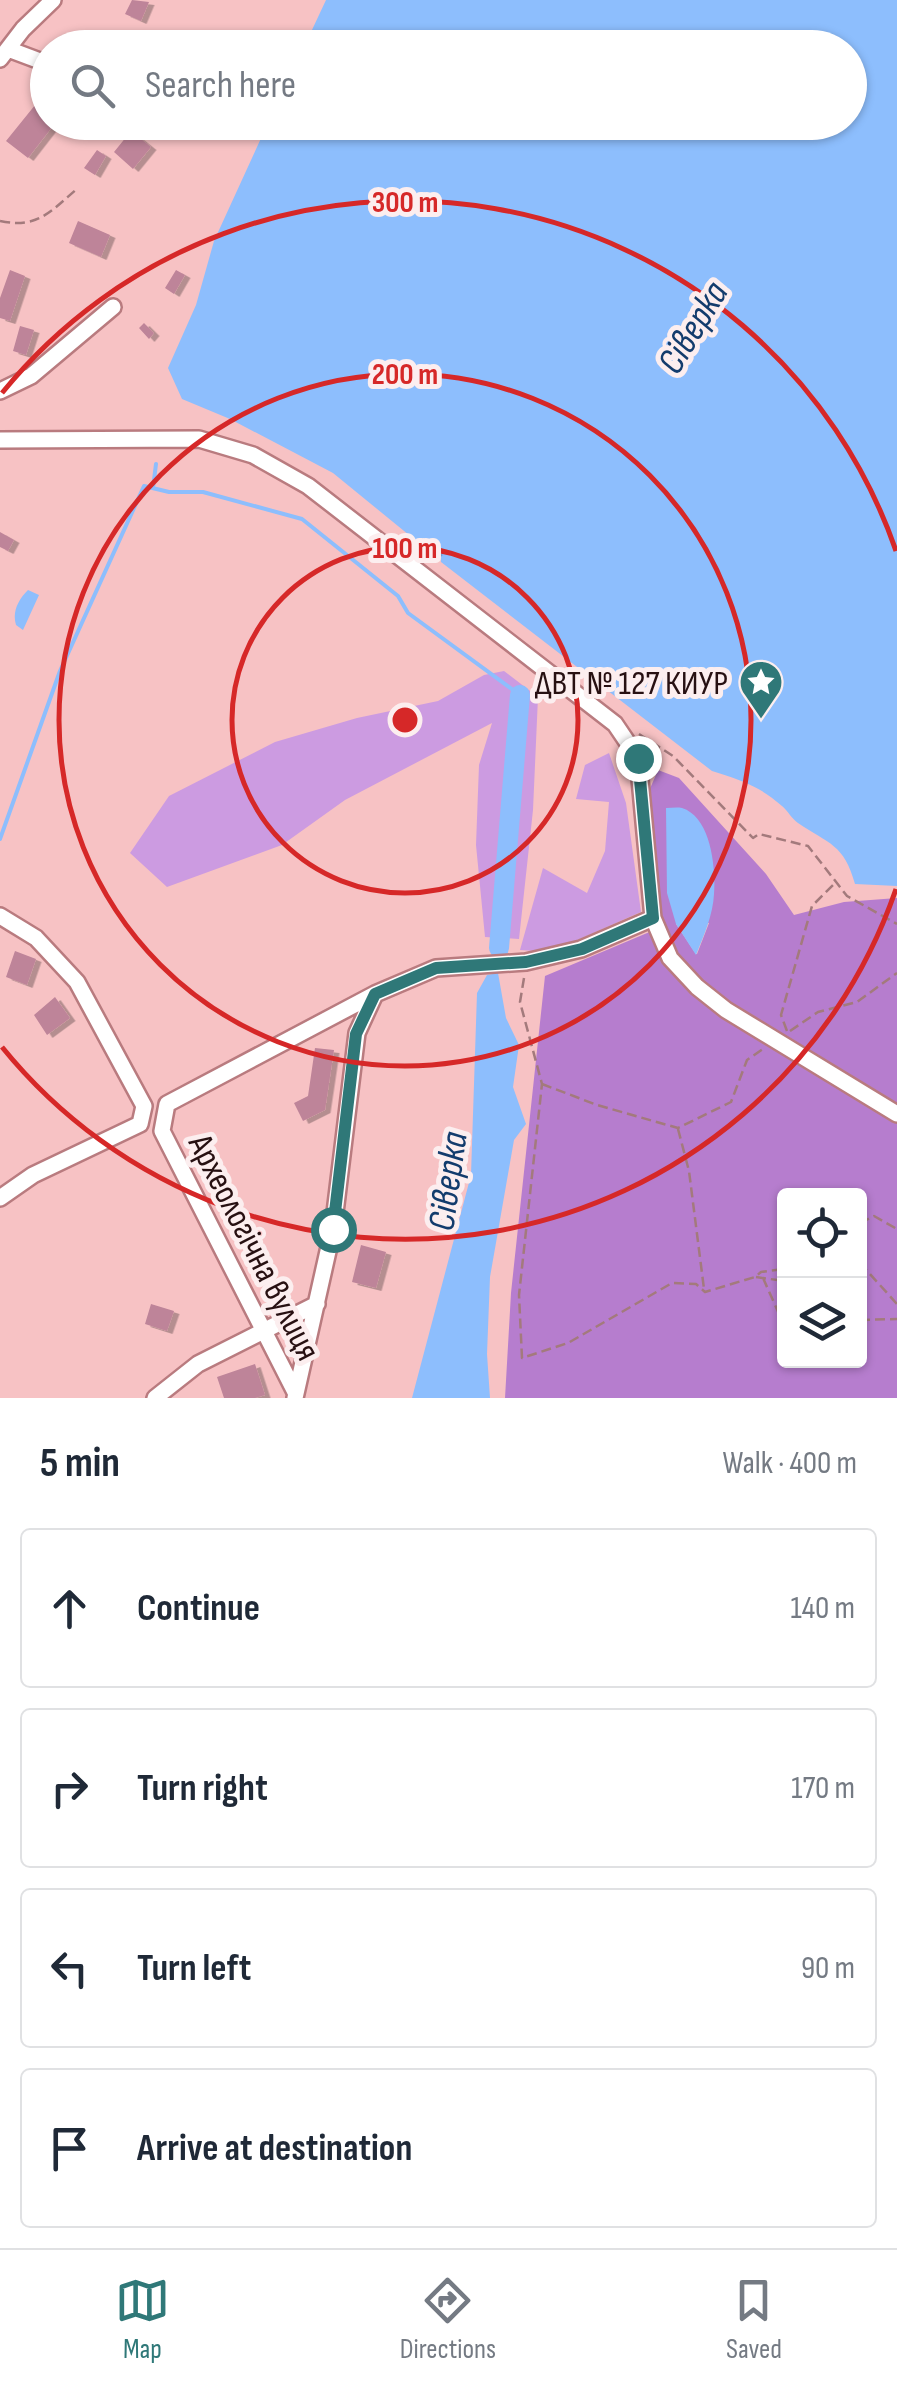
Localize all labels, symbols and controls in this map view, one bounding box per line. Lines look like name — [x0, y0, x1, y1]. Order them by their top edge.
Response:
search box — [30, 30, 867, 140]
icon: search — [65, 58, 120, 113]
text: Search here — [145, 63, 296, 108]
text: 300 m — [372, 185, 438, 221]
water label: Сіверка — [648, 273, 738, 382]
text: 200 m — [372, 357, 438, 393]
text: 100 m — [373, 531, 437, 567]
place icon: ДВТ № 127 КИУР — [738, 659, 784, 720]
place label: ДВТ № 127 КИУР — [535, 662, 728, 705]
centre of rings — [387, 702, 423, 738]
route end — [616, 736, 662, 782]
street label: Археологічна вулиця — [178, 1126, 329, 1368]
water label: Сіверка — [419, 1129, 478, 1234]
map controls — [777, 1188, 867, 1368]
button: locate — [777, 1188, 867, 1278]
route start — [311, 1207, 357, 1253]
button: layers — [777, 1278, 867, 1368]
text: 5 min — [40, 1438, 120, 1489]
text: Walk · 400 m — [722, 1444, 857, 1483]
icon: ahead — [42, 1581, 97, 1636]
text: Continue — [137, 1586, 260, 1631]
text: 140 m — [791, 1589, 855, 1628]
icon: right — [42, 1761, 97, 1816]
text: Turn right — [137, 1766, 268, 1811]
text: 170 m — [791, 1769, 855, 1808]
icon: left — [42, 1941, 97, 1996]
text: Turn left — [137, 1946, 251, 1991]
text: 90 m — [801, 1949, 855, 1988]
icon: arrive — [42, 2121, 97, 2176]
text: Arrive at destination — [137, 2126, 412, 2171]
tab: Map — [115, 2273, 170, 2366]
tab: Directions — [400, 2273, 496, 2366]
tab: Saved — [726, 2273, 782, 2366]

